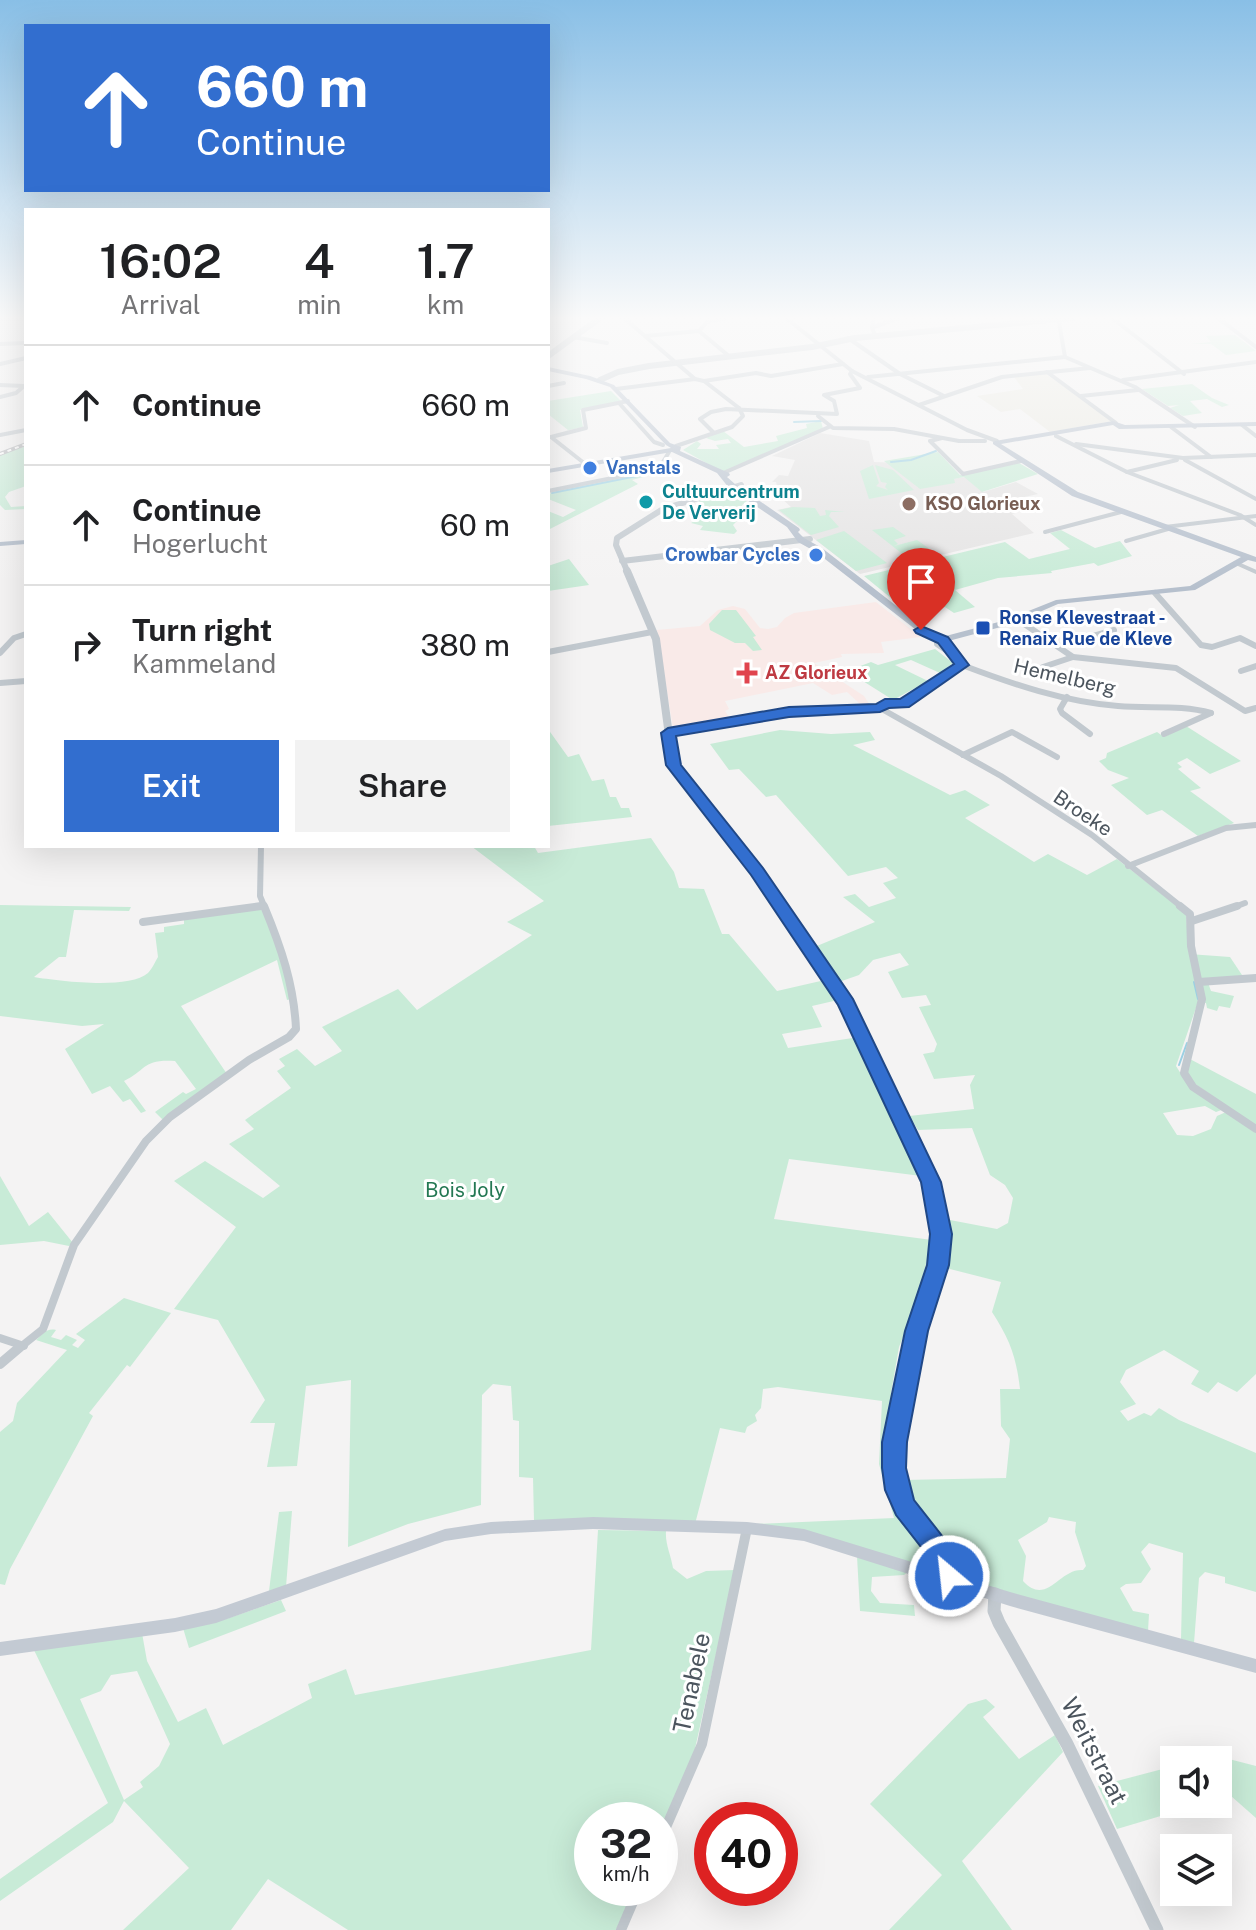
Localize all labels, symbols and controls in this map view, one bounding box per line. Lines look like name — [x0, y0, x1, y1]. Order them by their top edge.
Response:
text: 660 m — [196, 54, 369, 120]
icon: ahead — [64, 56, 168, 160]
text: Continue — [196, 121, 346, 163]
text: 16:02 — [99, 232, 222, 289]
text: 4 — [304, 232, 335, 289]
text: 1.7 — [416, 232, 475, 289]
text: Arrival — [120, 289, 201, 320]
text: min — [297, 289, 341, 320]
text: km — [427, 289, 464, 320]
icon: ahead — [64, 383, 108, 427]
text: Continue — [132, 387, 262, 423]
text: 660 m — [421, 387, 510, 423]
place label: Vanstals — [606, 457, 681, 478]
marker: Vanstals — [581, 459, 599, 477]
place label: Cultuurcentrum De Ververij — [662, 481, 800, 523]
text: Continue — [132, 492, 262, 528]
marker: Cultuurcentrum De Ververij — [637, 493, 655, 511]
place label: KSO Glorieux — [925, 493, 1041, 514]
marker: KSO Glorieux — [900, 495, 918, 513]
icon: ahead — [64, 503, 108, 547]
text: 60 m — [440, 507, 510, 543]
text: Hogerlucht — [132, 528, 268, 559]
place label: Crowbar Cycles — [665, 544, 800, 565]
marker: Crowbar Cycles — [807, 546, 825, 564]
pin — [887, 548, 955, 630]
icon: arrive — [899, 560, 943, 604]
place label: Ronse Klevestraat - Renaix Rue de Kleve — [999, 607, 1172, 649]
text: Turn right — [132, 612, 272, 648]
marker: Ronse Klevestraat - Renaix Rue de Kleve — [974, 619, 992, 637]
icon: right — [64, 623, 108, 667]
text: 380 m — [420, 627, 510, 663]
text: Kammeland — [132, 648, 276, 679]
street label: Hemelberg — [1011, 654, 1119, 700]
marker: AZ Glorieux — [736, 662, 758, 684]
place label: AZ Glorieux — [765, 662, 868, 683]
button: Exit — [64, 740, 279, 832]
button: Share — [295, 740, 510, 832]
street label: Broeke — [1049, 785, 1117, 841]
park label: Bois Joly — [425, 1178, 505, 1202]
position arrow — [907, 1534, 991, 1618]
street label: Tenabele — [667, 1630, 715, 1735]
street label: Weitstraat — [1056, 1692, 1134, 1809]
map controls — [1160, 1746, 1232, 1906]
button: sound — [1160, 1746, 1232, 1818]
speed limit sign: 40 — [694, 1802, 798, 1906]
text: 32 — [600, 1820, 652, 1867]
button: layers — [1160, 1834, 1232, 1906]
text: km/h — [602, 1862, 650, 1886]

